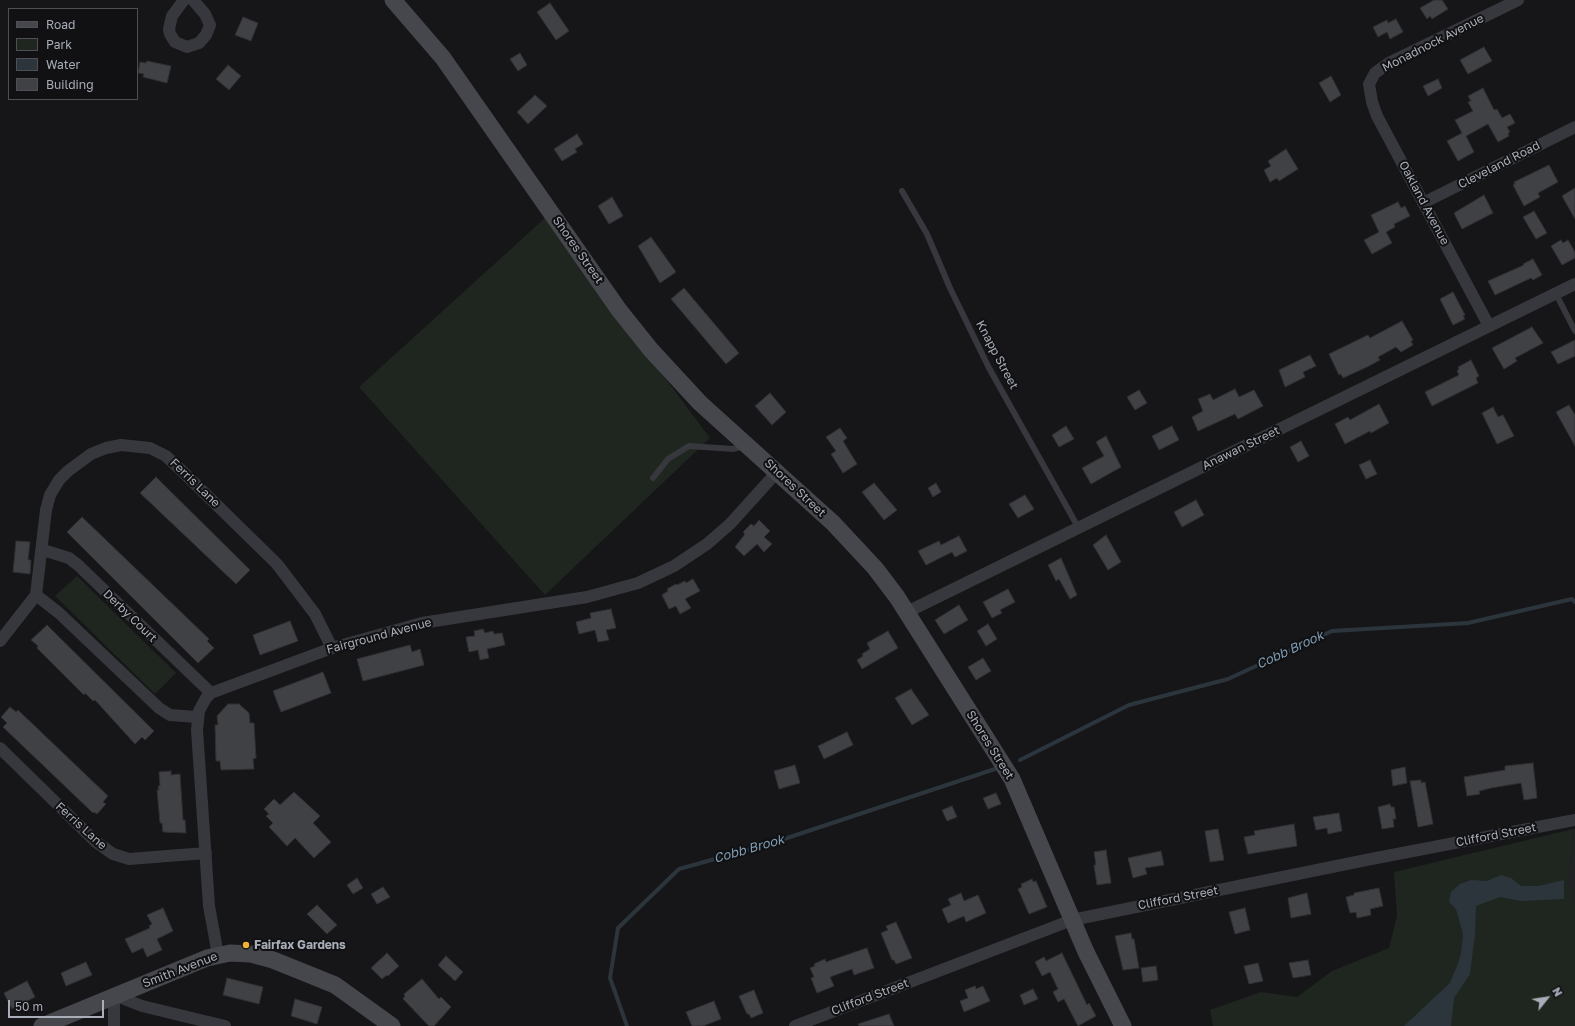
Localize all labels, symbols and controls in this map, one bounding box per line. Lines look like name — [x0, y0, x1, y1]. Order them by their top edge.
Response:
legend — [8, 8, 138, 100]
street label: Monadnock Avenue — [1380, 11, 1486, 75]
text: Road — [46, 17, 75, 32]
text: Park — [46, 37, 72, 52]
text: Water — [46, 57, 80, 72]
text: Building — [46, 77, 94, 92]
street label: Cleveland Road — [1456, 138, 1542, 192]
street label: Oakland Avenue — [1396, 158, 1452, 248]
street label: Shores Street — [550, 214, 606, 286]
street label: Knapp Street — [973, 318, 1021, 392]
street label: Anawan Street — [1200, 423, 1282, 473]
street label: Ferris Lane — [167, 456, 223, 510]
street label: Shores Street — [761, 456, 829, 520]
street label: Derby Court — [100, 587, 160, 645]
street label: Fairground Avenue — [325, 615, 433, 657]
water label: Cobb Brook — [1254, 628, 1326, 672]
street label: Shores Street — [963, 708, 1017, 782]
street label: Ferris Lane — [52, 799, 110, 853]
street label: Clifford Street — [1455, 820, 1537, 850]
water label: Cobb Brook — [712, 832, 786, 866]
street label: Clifford Street — [1137, 883, 1219, 913]
place label: Fairfax Gardens — [254, 938, 346, 952]
marker: Fairfax Gardens — [241, 940, 251, 950]
street label: Smith Avenue — [141, 949, 219, 991]
street label: Clifford Street — [829, 976, 911, 1018]
north arrow — [1527, 978, 1567, 1018]
text: N — [1550, 985, 1566, 999]
scale bar — [10, 992, 106, 1018]
text: 50 m — [15, 999, 43, 1014]

